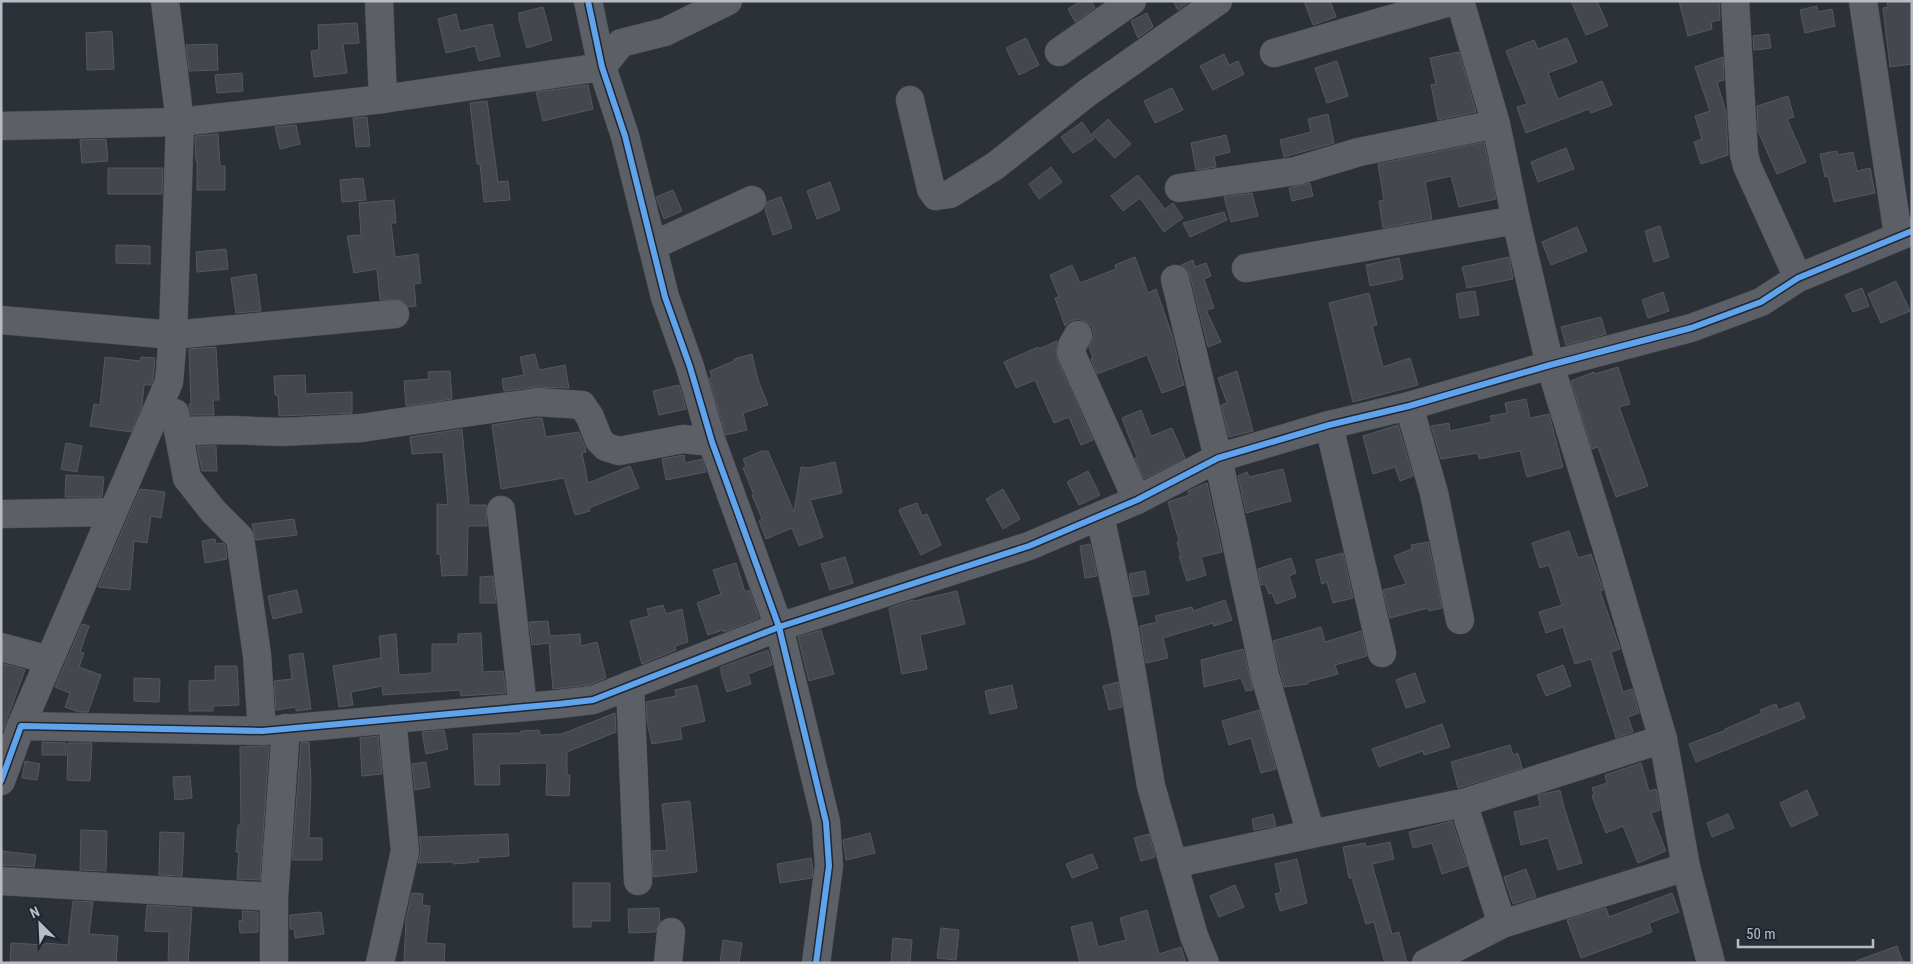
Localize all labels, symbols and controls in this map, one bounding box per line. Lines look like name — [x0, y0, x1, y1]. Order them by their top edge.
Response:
north arrow — [15, 899, 65, 949]
text: N — [28, 903, 42, 921]
scale bar — [1738, 916, 1873, 948]
text: 50 m — [1746, 925, 1776, 943]

